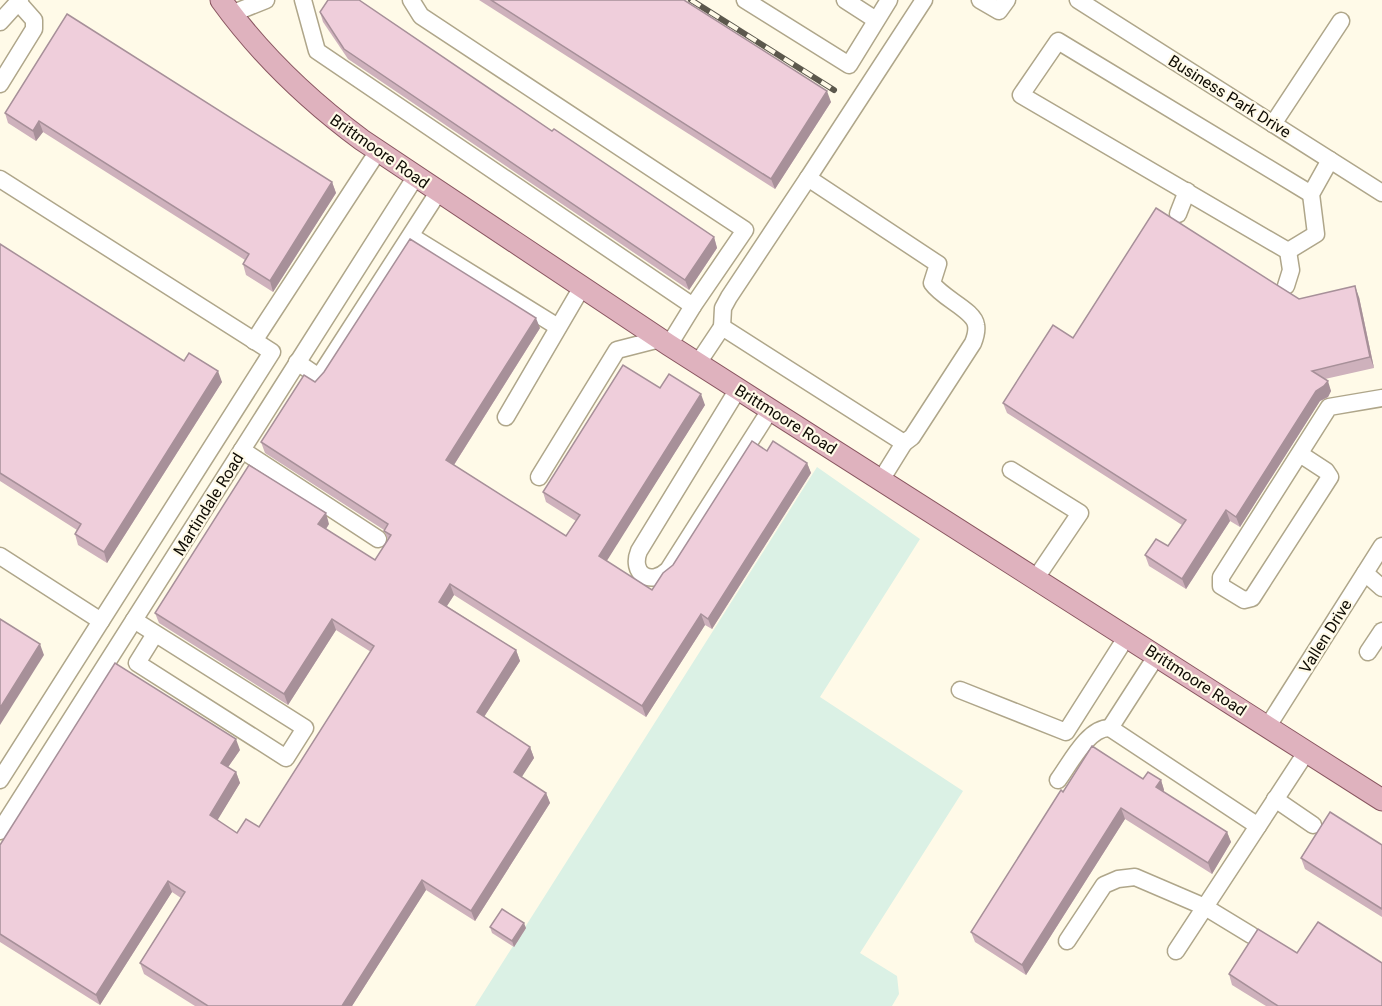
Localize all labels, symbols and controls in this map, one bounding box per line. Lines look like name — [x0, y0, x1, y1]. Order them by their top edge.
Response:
street label: Business Park Drive — [1165, 51, 1295, 142]
street label: Brittmoore Road — [327, 110, 433, 193]
street label: Brittmoore Road — [731, 381, 840, 458]
street label: Martindale Road — [169, 450, 248, 559]
street label: Vallen Drive — [1295, 596, 1356, 677]
street label: Brittmoore Road — [1142, 641, 1250, 720]

